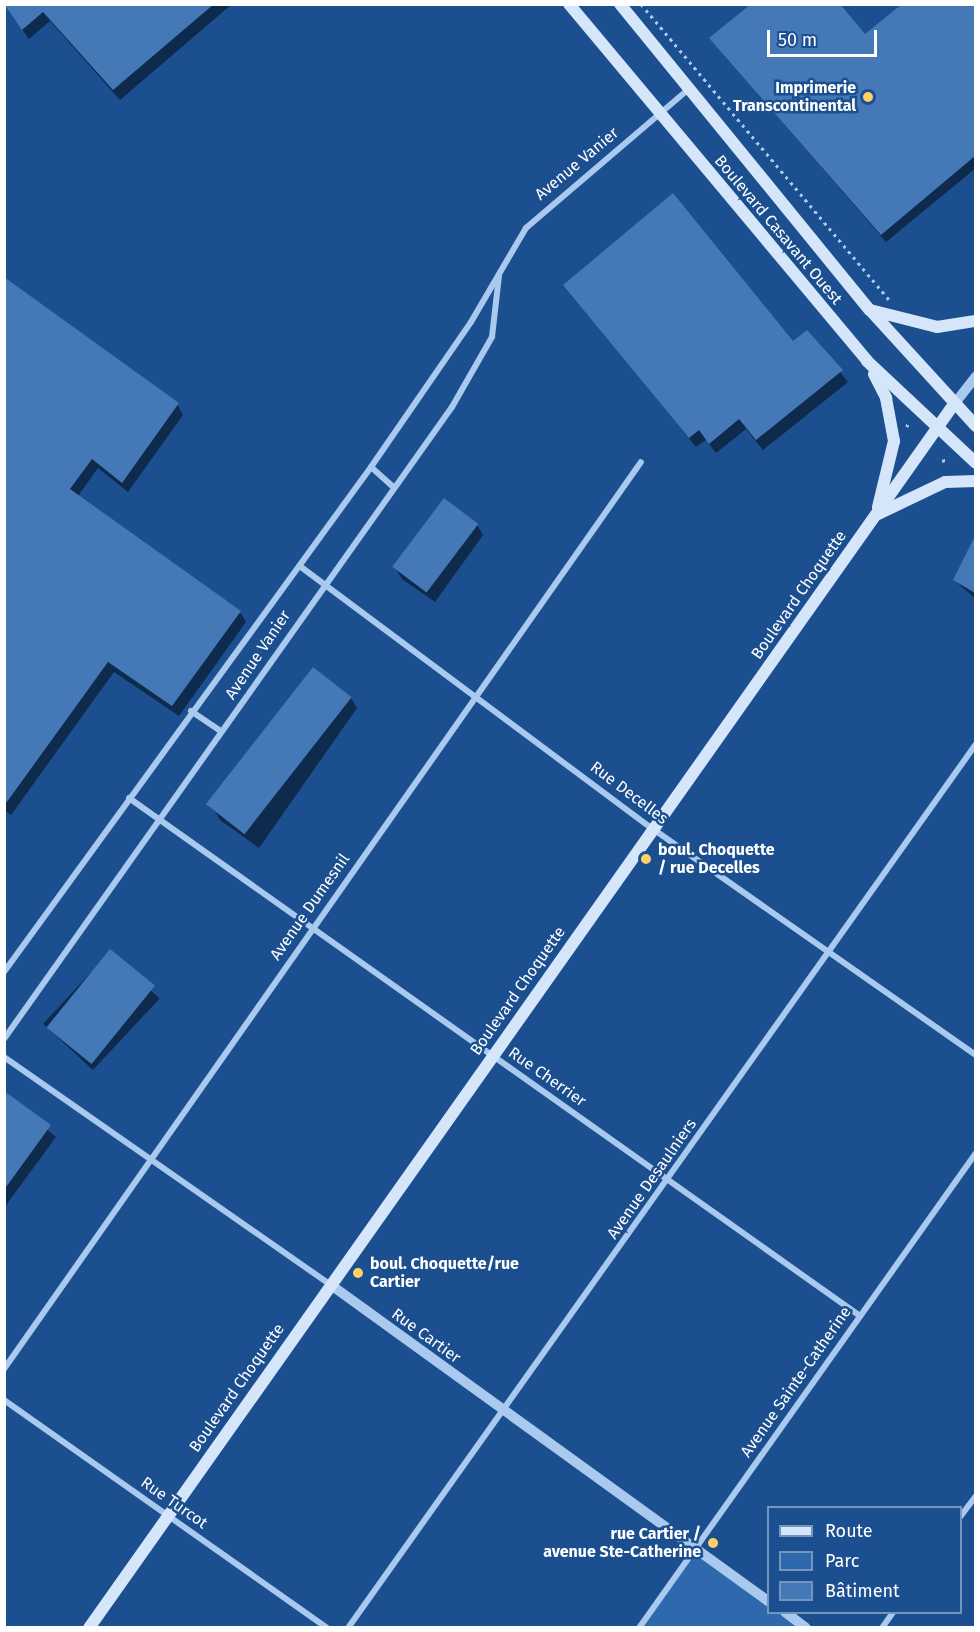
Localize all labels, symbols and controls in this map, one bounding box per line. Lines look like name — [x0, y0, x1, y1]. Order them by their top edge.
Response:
scale bar — [770, 18, 880, 56]
text: 50 m — [778, 29, 817, 51]
place label: Imprimerie Transcontinental — [733, 78, 856, 116]
marker: Imprimerie Transcontinental — [861, 90, 875, 104]
street label: Avenue Vanier — [531, 124, 623, 204]
street label: Boulevard Casavant Ouest — [710, 152, 846, 308]
street label: Boulevard Choquette — [747, 527, 851, 663]
street label: Avenue Vanier — [221, 607, 295, 703]
street label: Rue Decelles — [586, 757, 672, 829]
place label: boul. Choquette / rue Decelles — [658, 840, 775, 878]
street label: Avenue Dumesnil — [266, 850, 354, 964]
marker: boul. Choquette / rue Decelles — [639, 852, 653, 866]
street label: Boulevard Choquette — [466, 923, 570, 1059]
street label: Rue Cherrier — [504, 1043, 590, 1111]
street label: Avenue Desaulniers — [603, 1115, 701, 1243]
place label: boul. Choquette/rue Cartier — [370, 1254, 519, 1292]
marker: boul. Choquette/rue Cartier — [351, 1266, 365, 1280]
street label: Avenue Sainte-Catherine — [737, 1303, 855, 1461]
street label: Rue Cartier — [388, 1304, 464, 1368]
street label: Boulevard Choquette — [185, 1320, 289, 1456]
street label: Rue Turcot — [137, 1473, 211, 1533]
legend — [767, 1506, 962, 1614]
text: Route — [825, 1520, 873, 1542]
place label: rue Cartier / avenue Ste-Catherine — [543, 1524, 701, 1562]
marker: rue Cartier / avenue Ste-Catherine — [706, 1536, 720, 1550]
text: Parc — [825, 1550, 859, 1572]
text: Bâtiment — [825, 1580, 900, 1602]

